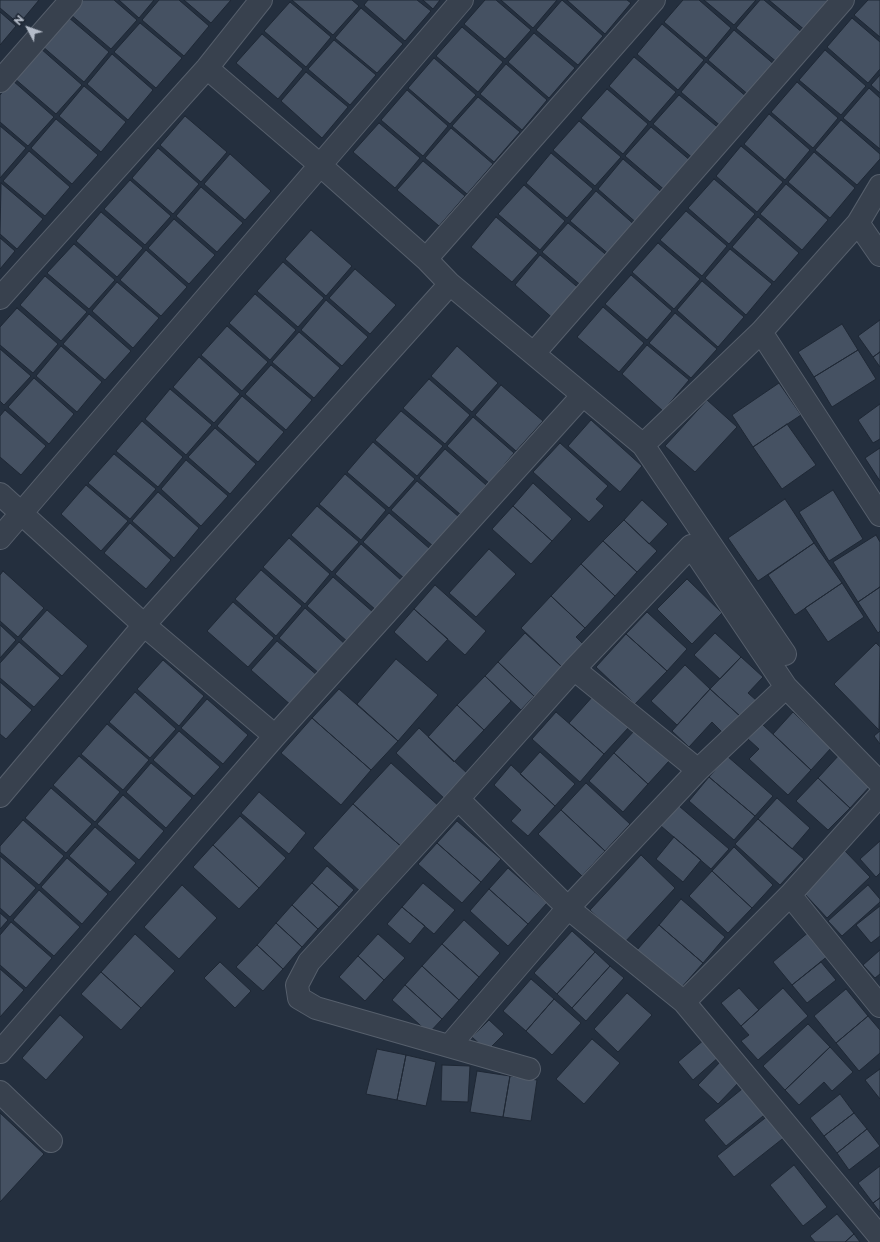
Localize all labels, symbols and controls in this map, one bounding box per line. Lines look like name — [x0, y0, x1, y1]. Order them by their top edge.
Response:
north arrow — [8, 8, 48, 48]
text: N — [11, 12, 27, 28]

